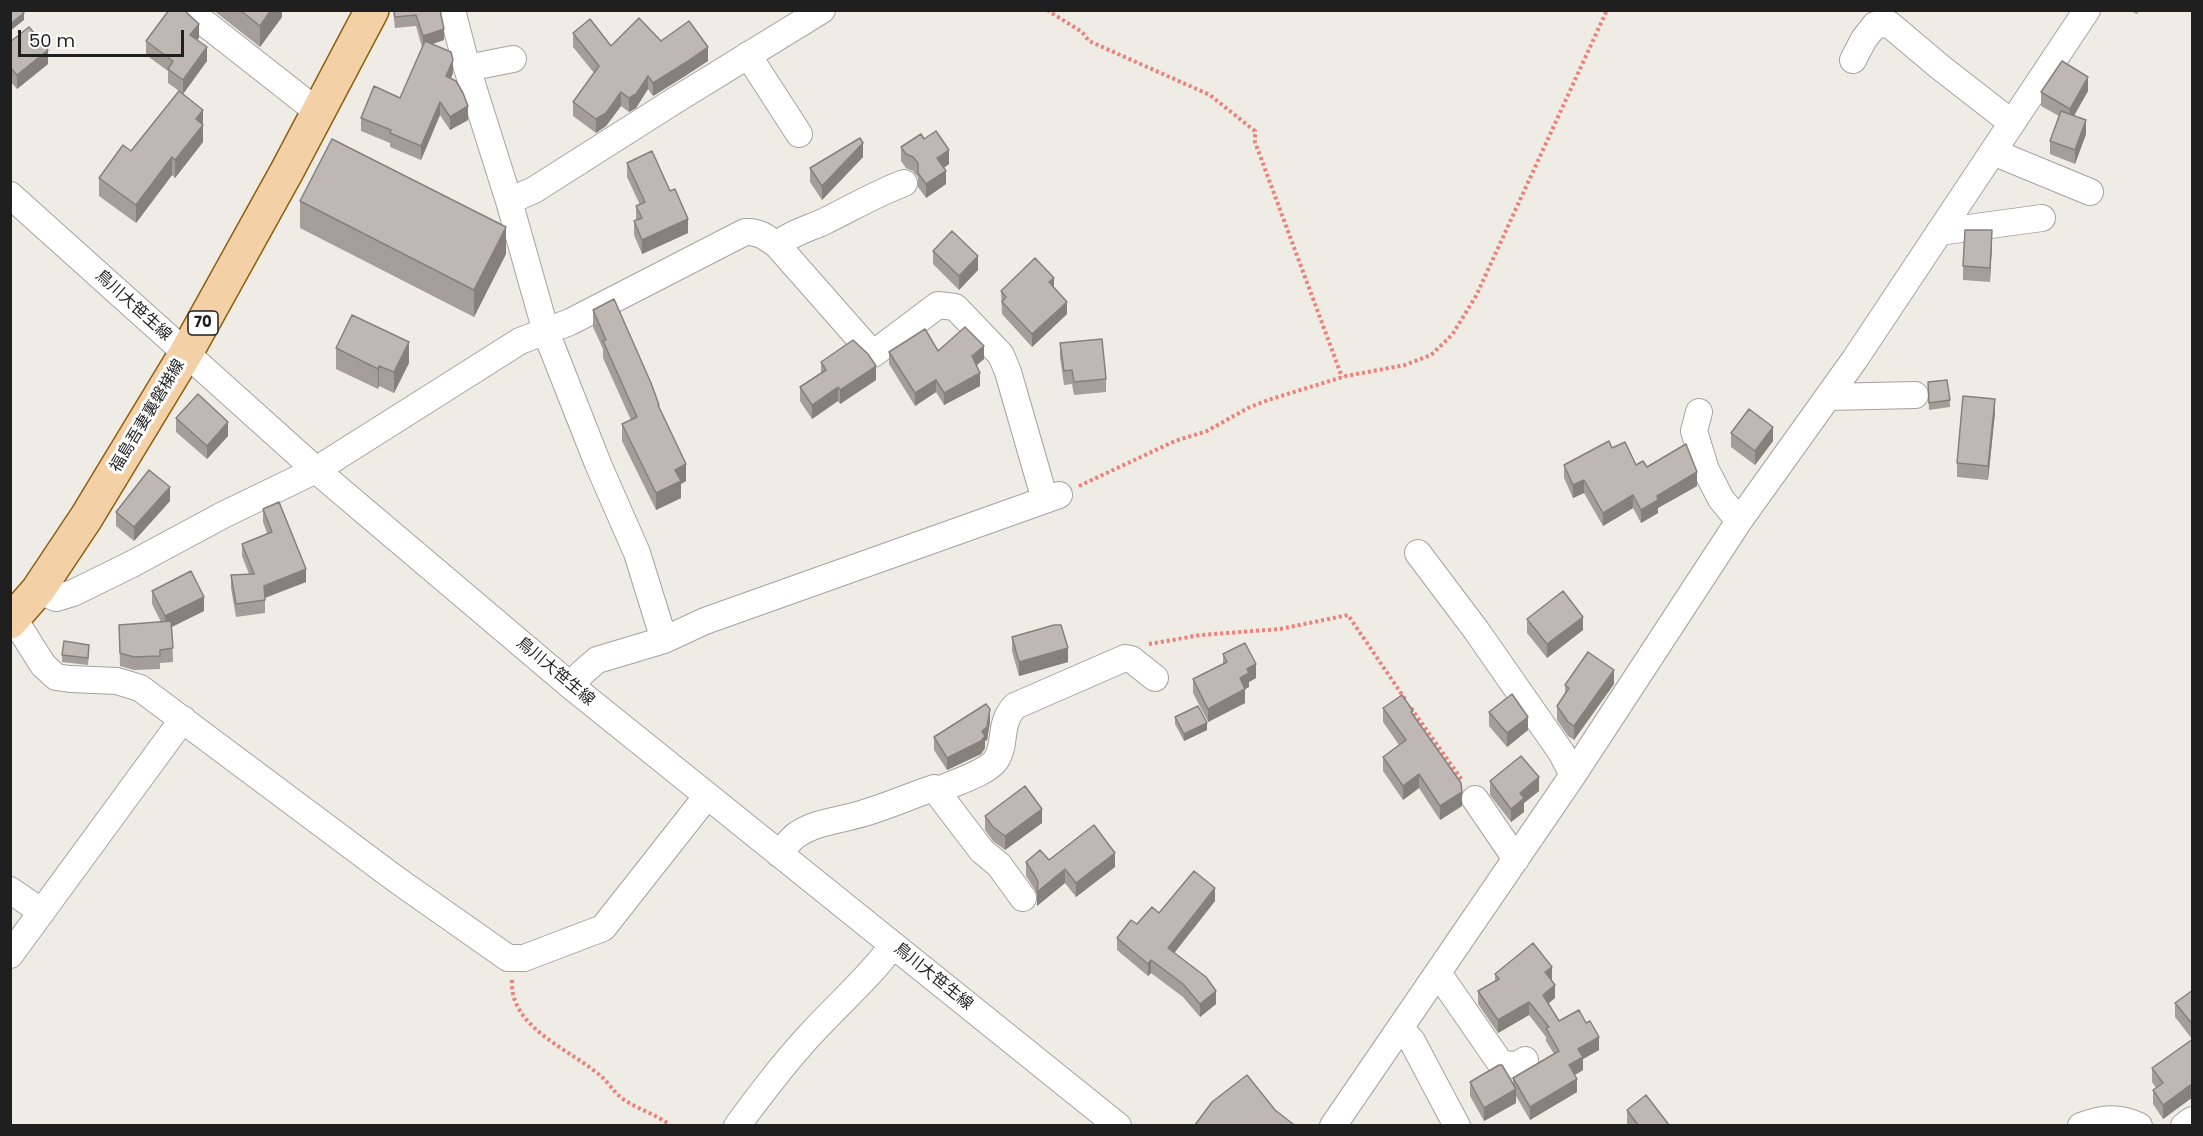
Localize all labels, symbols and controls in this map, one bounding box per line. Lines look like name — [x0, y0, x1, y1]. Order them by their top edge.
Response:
scale bar — [21, 18, 188, 56]
text: 50 m — [29, 28, 75, 53]
street label: 鳥川大笹生線 — [91, 267, 175, 345]
road number: 70 — [188, 311, 218, 335]
street label: 福島吾妻裏磐梯線 — [107, 356, 189, 476]
street label: 鳥川大笹生線 — [512, 634, 598, 710]
street label: 鳥川大笹生線 — [890, 939, 976, 1015]

